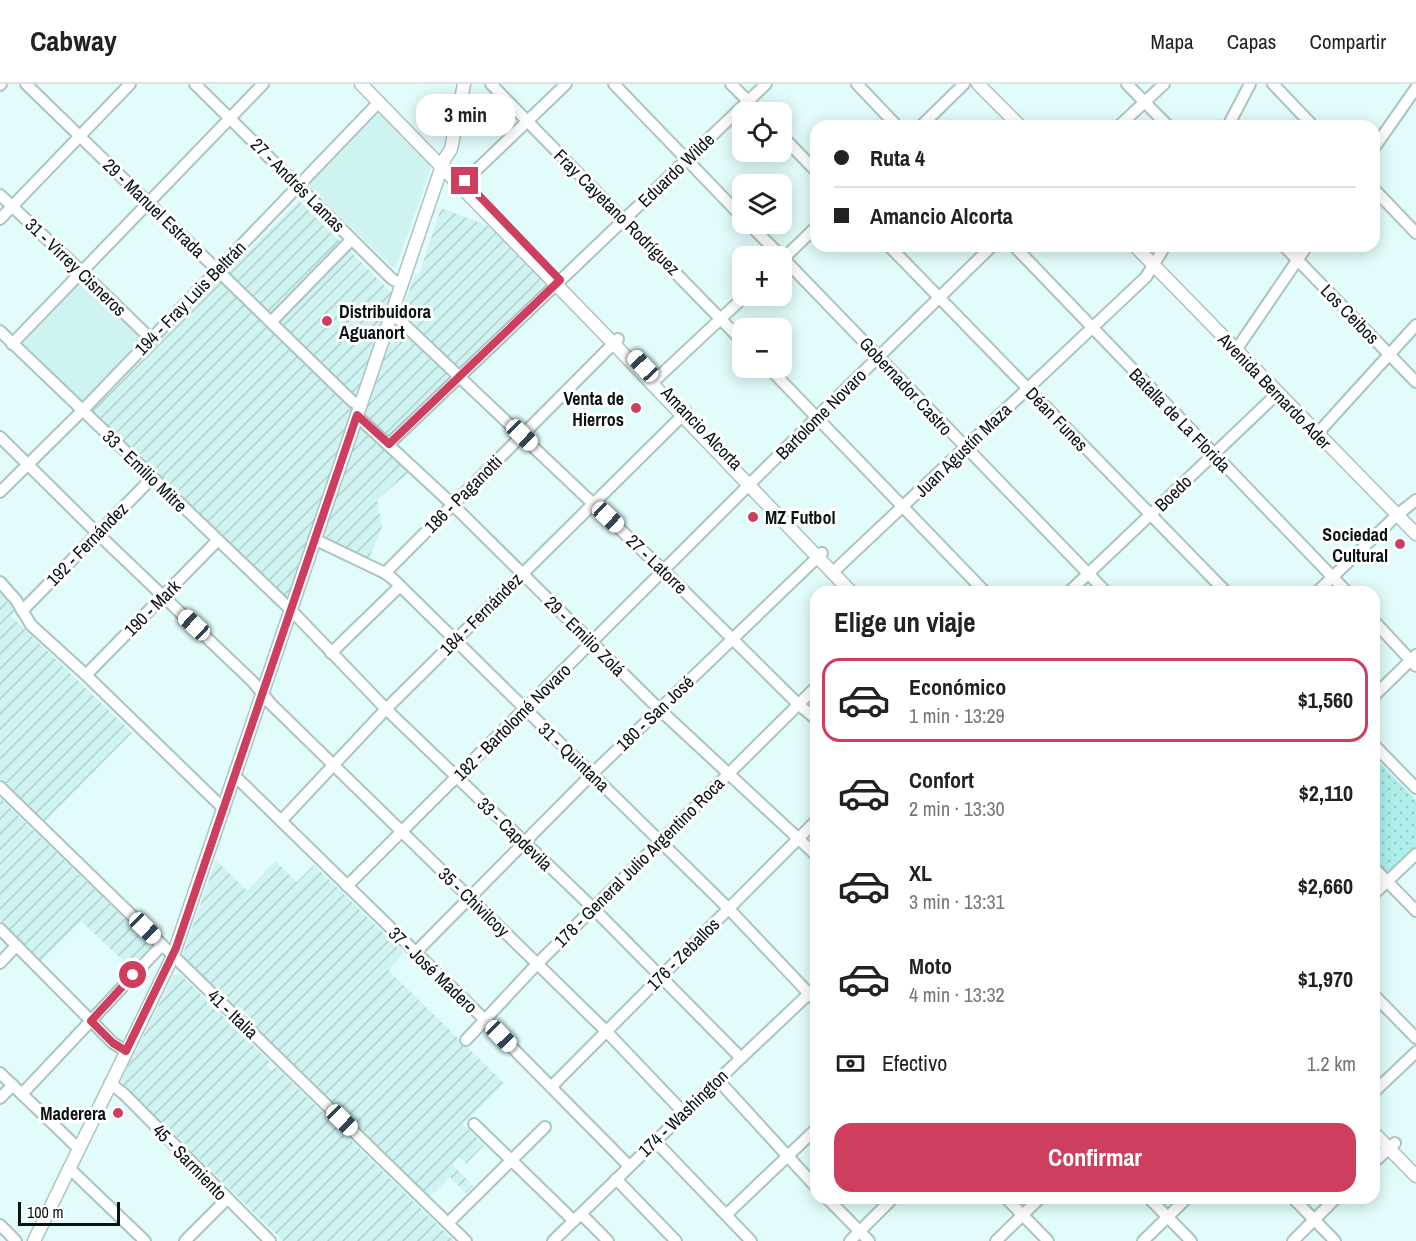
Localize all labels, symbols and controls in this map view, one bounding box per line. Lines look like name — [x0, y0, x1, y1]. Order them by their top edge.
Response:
text: Cabway — [30, 22, 117, 60]
text: Mapa — [1151, 27, 1194, 56]
text: Capas — [1227, 27, 1276, 56]
text: Compartir — [1309, 27, 1386, 56]
callout: 3 min — [416, 94, 514, 136]
text: 3 min — [444, 101, 487, 128]
map controls — [732, 102, 792, 378]
button: locate — [732, 102, 792, 162]
street label: Eduardo Wilde — [632, 127, 720, 213]
street label: 27 - Andrés Lamas — [245, 132, 351, 238]
street label: Fray Cayetano Rodríguez — [548, 143, 686, 281]
text: Ruta 4 — [870, 143, 925, 173]
street label: 29 - Manuel Estrada — [98, 153, 210, 263]
route end — [451, 167, 478, 194]
button: layers — [732, 174, 792, 234]
text: Amancio Alcorta — [870, 201, 1013, 231]
street label: 31 - Virrey Cisneros — [20, 212, 132, 322]
street label: 194 - Fray Luis Beltrán — [129, 235, 251, 361]
button: + — [732, 246, 792, 306]
street label: Los Ceibos — [1315, 278, 1385, 350]
place label: Distribuidora Aguanort — [339, 299, 432, 345]
marker: Distribuidora Aguanort — [320, 314, 334, 328]
button: − — [732, 318, 792, 378]
street label: Avenida Bernardo Ader — [1212, 326, 1337, 455]
street label: Gobernador Castro — [854, 331, 958, 441]
car — [624, 347, 662, 385]
street label: Batalla de La Florida — [1124, 362, 1236, 478]
street label: Bartolome Novaro — [770, 363, 872, 465]
street label: Amancio Alcorta — [655, 380, 748, 475]
street label: Déan Funes — [1020, 381, 1094, 457]
place label: Venta de Hierros — [564, 386, 624, 432]
street label: Juan Agustín Maza — [909, 397, 1017, 503]
marker: Venta de Hierros — [629, 401, 643, 415]
car — [503, 416, 541, 454]
street label: 33 - Emilio Mitre — [97, 424, 193, 518]
street label: 186 - Paganotti — [418, 449, 508, 539]
street label: Boedo — [1149, 469, 1197, 517]
street label: 192 - Fernández — [41, 497, 133, 591]
car — [589, 498, 627, 536]
place label: MZ Futbol — [765, 505, 836, 530]
marker: MZ Futbol — [746, 510, 760, 524]
place label: Sociedad Cultural — [1322, 522, 1388, 568]
street label: 27 - Latorre — [621, 529, 693, 599]
marker: Sociedad Cultural — [1393, 537, 1407, 551]
street label: 184 - Fernández — [434, 567, 528, 661]
street label: 190 - Mark — [118, 574, 186, 642]
street label: 29 - Emilio Zolá — [539, 590, 631, 682]
text: Elige un viaje — [834, 604, 976, 640]
car — [175, 606, 213, 644]
street label: 182 - Bartolomé Novaro — [448, 658, 576, 786]
street label: 180 - San José — [611, 670, 699, 756]
text: Económico — [909, 672, 1006, 702]
icon: car — [837, 673, 891, 727]
text: $1,560 — [1298, 685, 1353, 715]
text: 1 min · 13:29 — [909, 702, 1005, 729]
street label: 31 - Quintana — [533, 717, 615, 797]
text: Confort — [909, 765, 974, 795]
icon: car — [837, 766, 891, 820]
street label: 178 - General Julio Argentino Roca — [548, 771, 730, 953]
text: $2,110 — [1299, 778, 1353, 808]
street label: 33 - Capdevila — [472, 792, 558, 876]
text: 2 min · 13:30 — [909, 795, 1005, 822]
text: XL — [909, 858, 932, 888]
icon: car — [837, 859, 891, 913]
street label: 35 - Chivilcoy — [433, 862, 516, 943]
text: $2,660 — [1298, 871, 1353, 901]
text: 3 min · 13:31 — [909, 888, 1005, 915]
car — [126, 909, 164, 947]
street label: 176 - Zeballos — [641, 912, 725, 996]
street label: 37 - José Madero — [383, 921, 483, 1019]
text: Moto — [909, 951, 952, 981]
icon: car — [837, 952, 891, 1006]
route start — [119, 961, 146, 988]
text: $1,970 — [1298, 964, 1353, 994]
text: 4 min · 13:32 — [909, 981, 1005, 1008]
street label: 41 - Italia — [202, 984, 264, 1044]
car — [482, 1017, 520, 1055]
icon: cash — [834, 1047, 867, 1080]
text: Efectivo — [882, 1048, 947, 1078]
text: 1.2 km — [1307, 1050, 1356, 1077]
street label: 174 - Washington — [633, 1064, 733, 1162]
place label: Maderera — [40, 1101, 107, 1126]
car — [323, 1101, 361, 1139]
marker: Maderera — [111, 1106, 125, 1120]
street label: 45 - Sarmiento — [147, 1118, 233, 1206]
button: Confirmar — [834, 1123, 1356, 1192]
scale bar — [18, 1199, 120, 1226]
text: 100 m — [27, 1201, 63, 1223]

